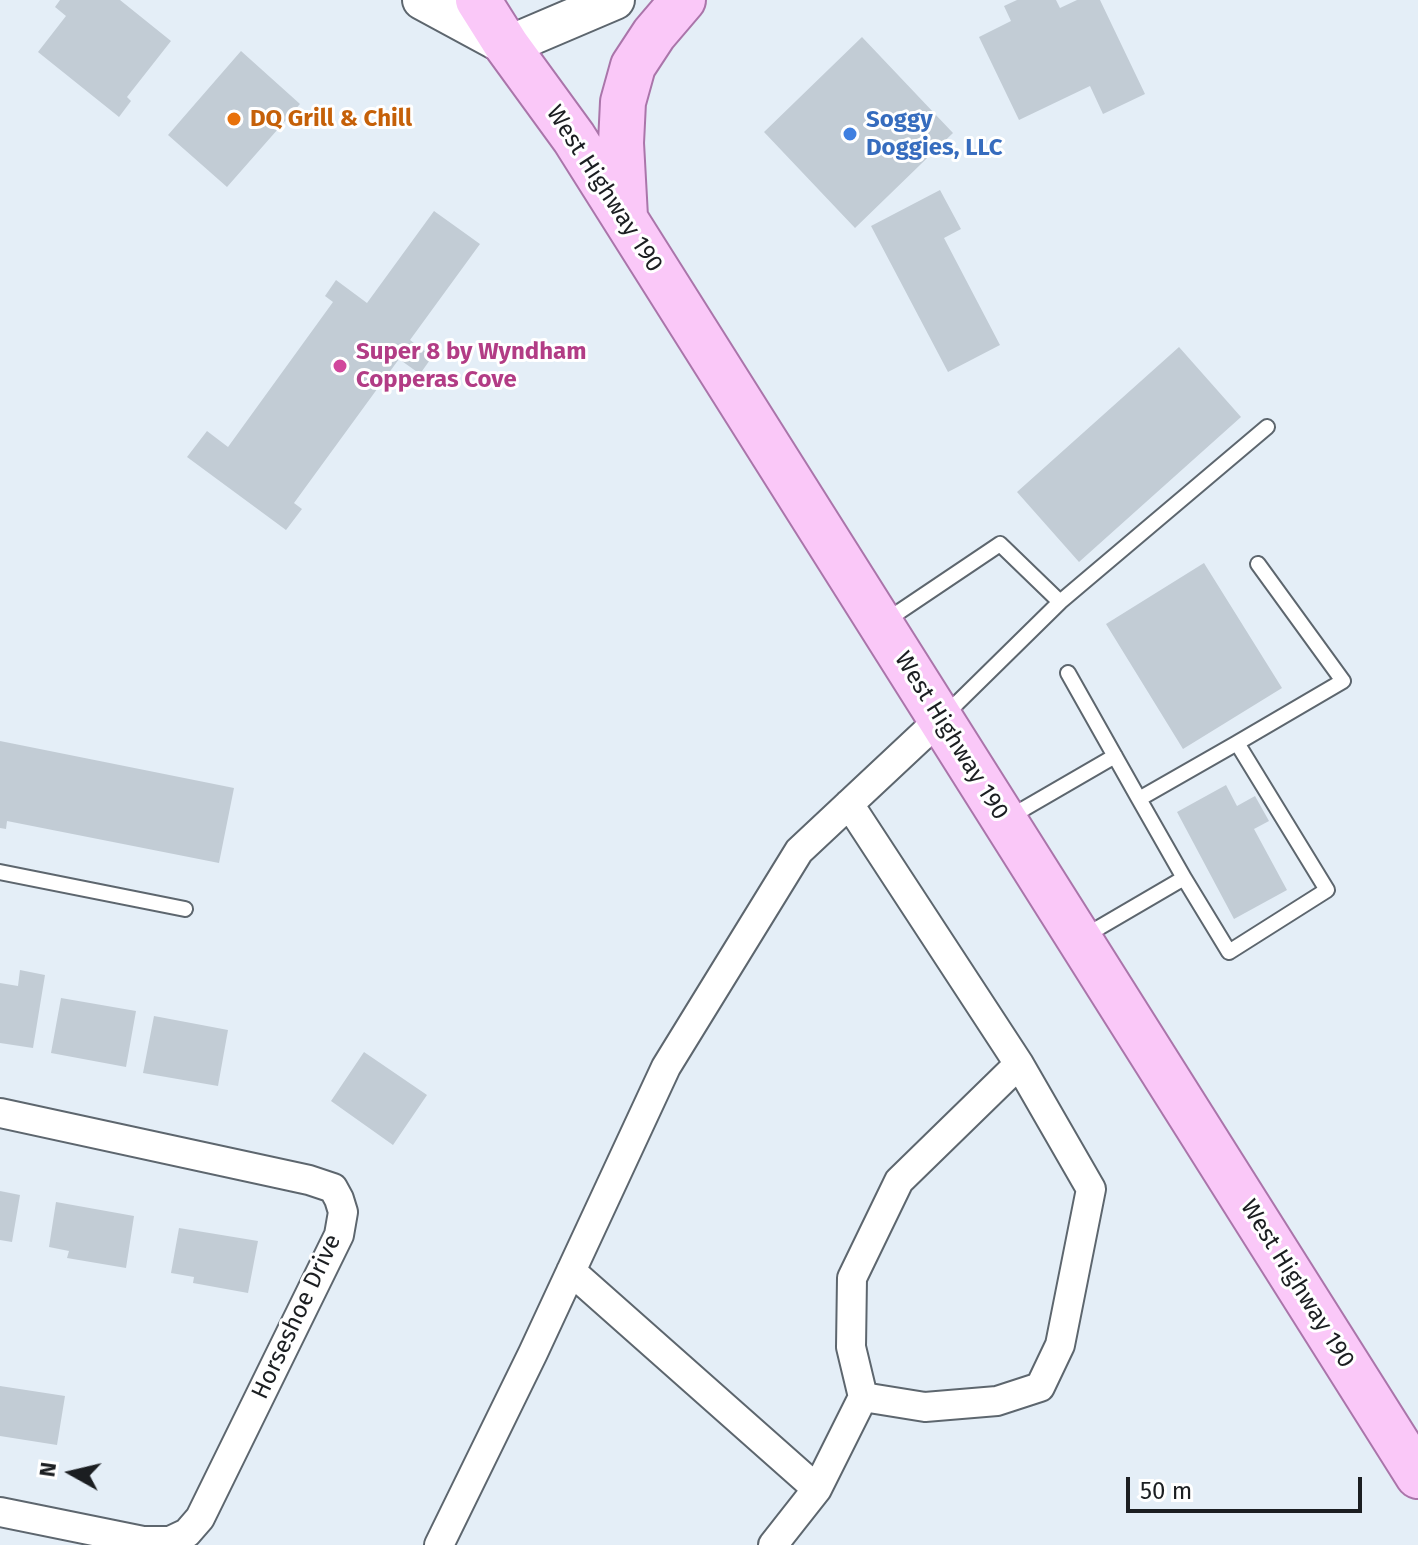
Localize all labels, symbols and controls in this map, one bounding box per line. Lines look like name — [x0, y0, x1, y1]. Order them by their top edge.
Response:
street label: West Highway 190 — [539, 100, 669, 278]
place label: DQ Grill & Chill — [250, 105, 412, 133]
place label: Soggy Doggies, LLC — [866, 106, 1003, 162]
marker: DQ Grill & Chill — [225, 110, 243, 128]
marker: Soggy Doggies, LLC — [841, 125, 859, 143]
place label: Super 8 by Wyndham Copperas Cove — [356, 338, 587, 394]
marker: Super 8 by Wyndham Copperas Cove — [331, 357, 349, 375]
street label: West Highway 190 — [888, 647, 1014, 825]
street label: West Highway 190 — [1234, 1195, 1360, 1373]
street label: Horseshoe Drive — [246, 1230, 348, 1404]
north arrow — [32, 1433, 112, 1513]
text: N — [33, 1460, 62, 1479]
scale bar — [1130, 1461, 1366, 1511]
text: 50 m — [1140, 1477, 1192, 1505]

